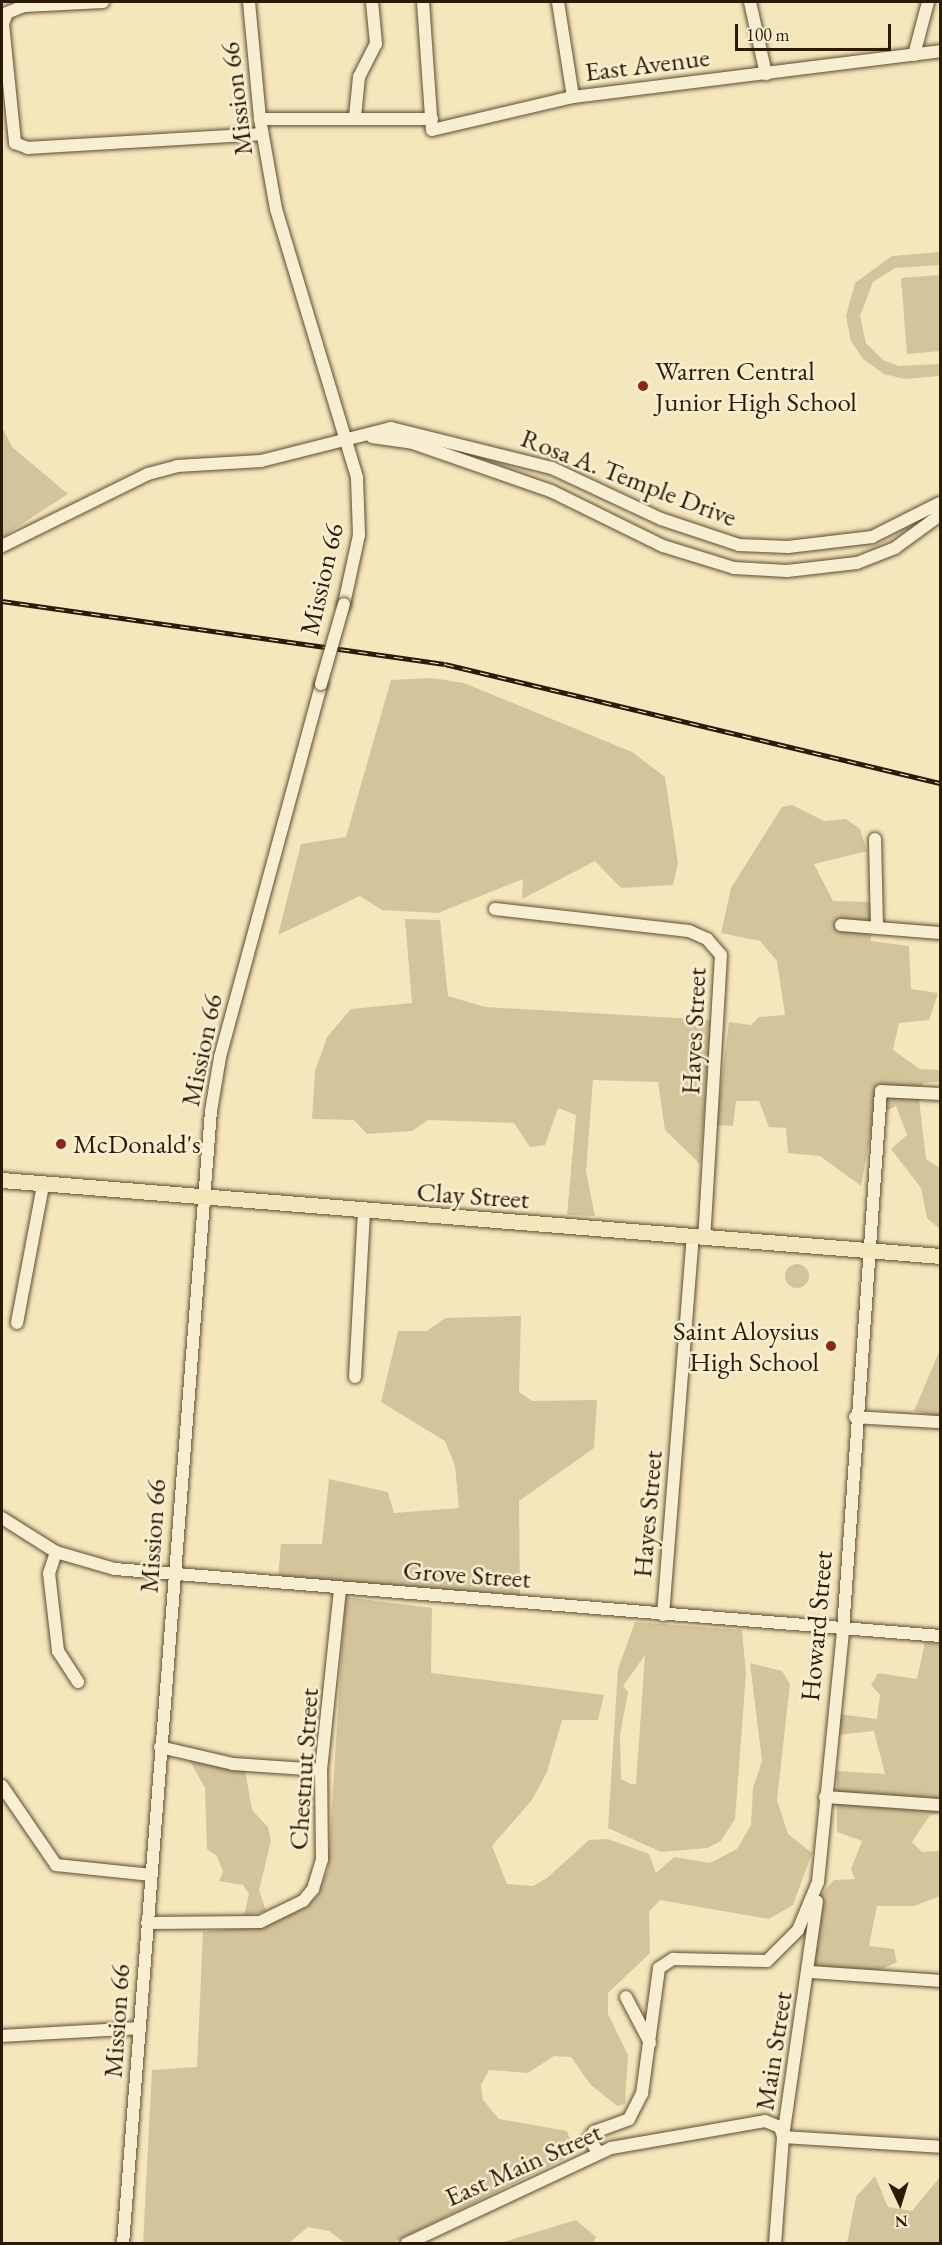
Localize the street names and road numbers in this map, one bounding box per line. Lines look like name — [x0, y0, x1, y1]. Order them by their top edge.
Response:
street label: Mission 66 — [213, 40, 259, 158]
street label: East Avenue — [583, 40, 711, 88]
street label: Rosa A. Temple Drive — [517, 421, 741, 533]
street label: Mission 66 — [292, 520, 350, 638]
street label: Hayes Street — [673, 966, 713, 1096]
street label: Mission 66 — [173, 991, 229, 1109]
street label: Clay Street — [416, 1175, 530, 1215]
street label: Hayes Street — [625, 1449, 669, 1579]
street label: Mission 66 — [132, 1478, 172, 1594]
street label: Howard Street — [793, 1549, 839, 1703]
street label: Grove Street — [402, 1553, 532, 1595]
street label: Chestnut Street — [281, 1687, 325, 1851]
street label: Mission 66 — [96, 1963, 136, 2079]
street label: Main Street — [748, 1989, 798, 2113]
street label: East Main Street — [440, 2115, 606, 2213]

